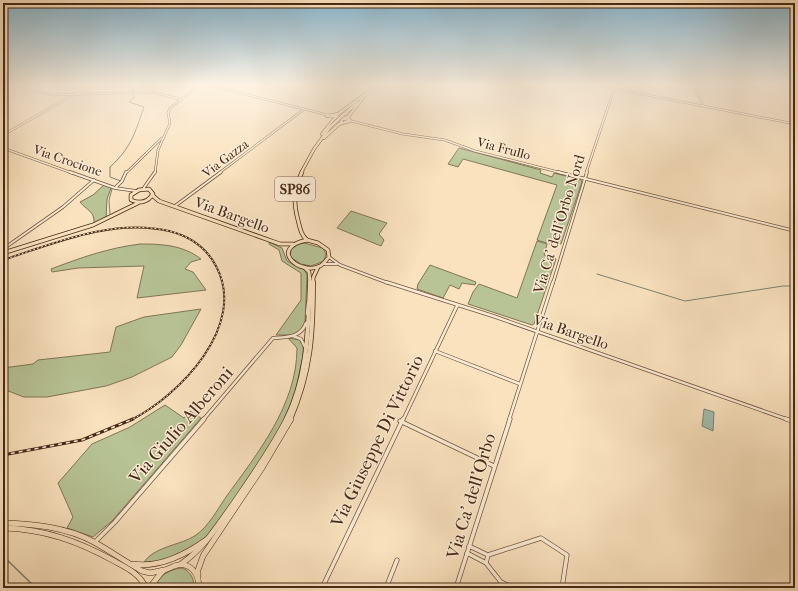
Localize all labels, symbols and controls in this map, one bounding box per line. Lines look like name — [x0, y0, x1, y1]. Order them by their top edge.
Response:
street label: Via Frullo — [475, 134, 533, 163]
street label: Via Gazza — [199, 136, 252, 181]
street label: Via Crocione — [31, 141, 105, 179]
street label: Via Ca' dell'Orbo Nord — [529, 151, 589, 297]
road number: SP86 — [275, 177, 315, 201]
street label: Via Bargello — [191, 193, 272, 237]
street label: Via Bargello — [530, 310, 611, 353]
street label: Via Giuseppe Di Vittorio — [326, 352, 428, 532]
street label: Via Giulio Alberoni — [124, 362, 238, 489]
street label: Via Ca' dell'Orbo — [442, 431, 501, 562]

